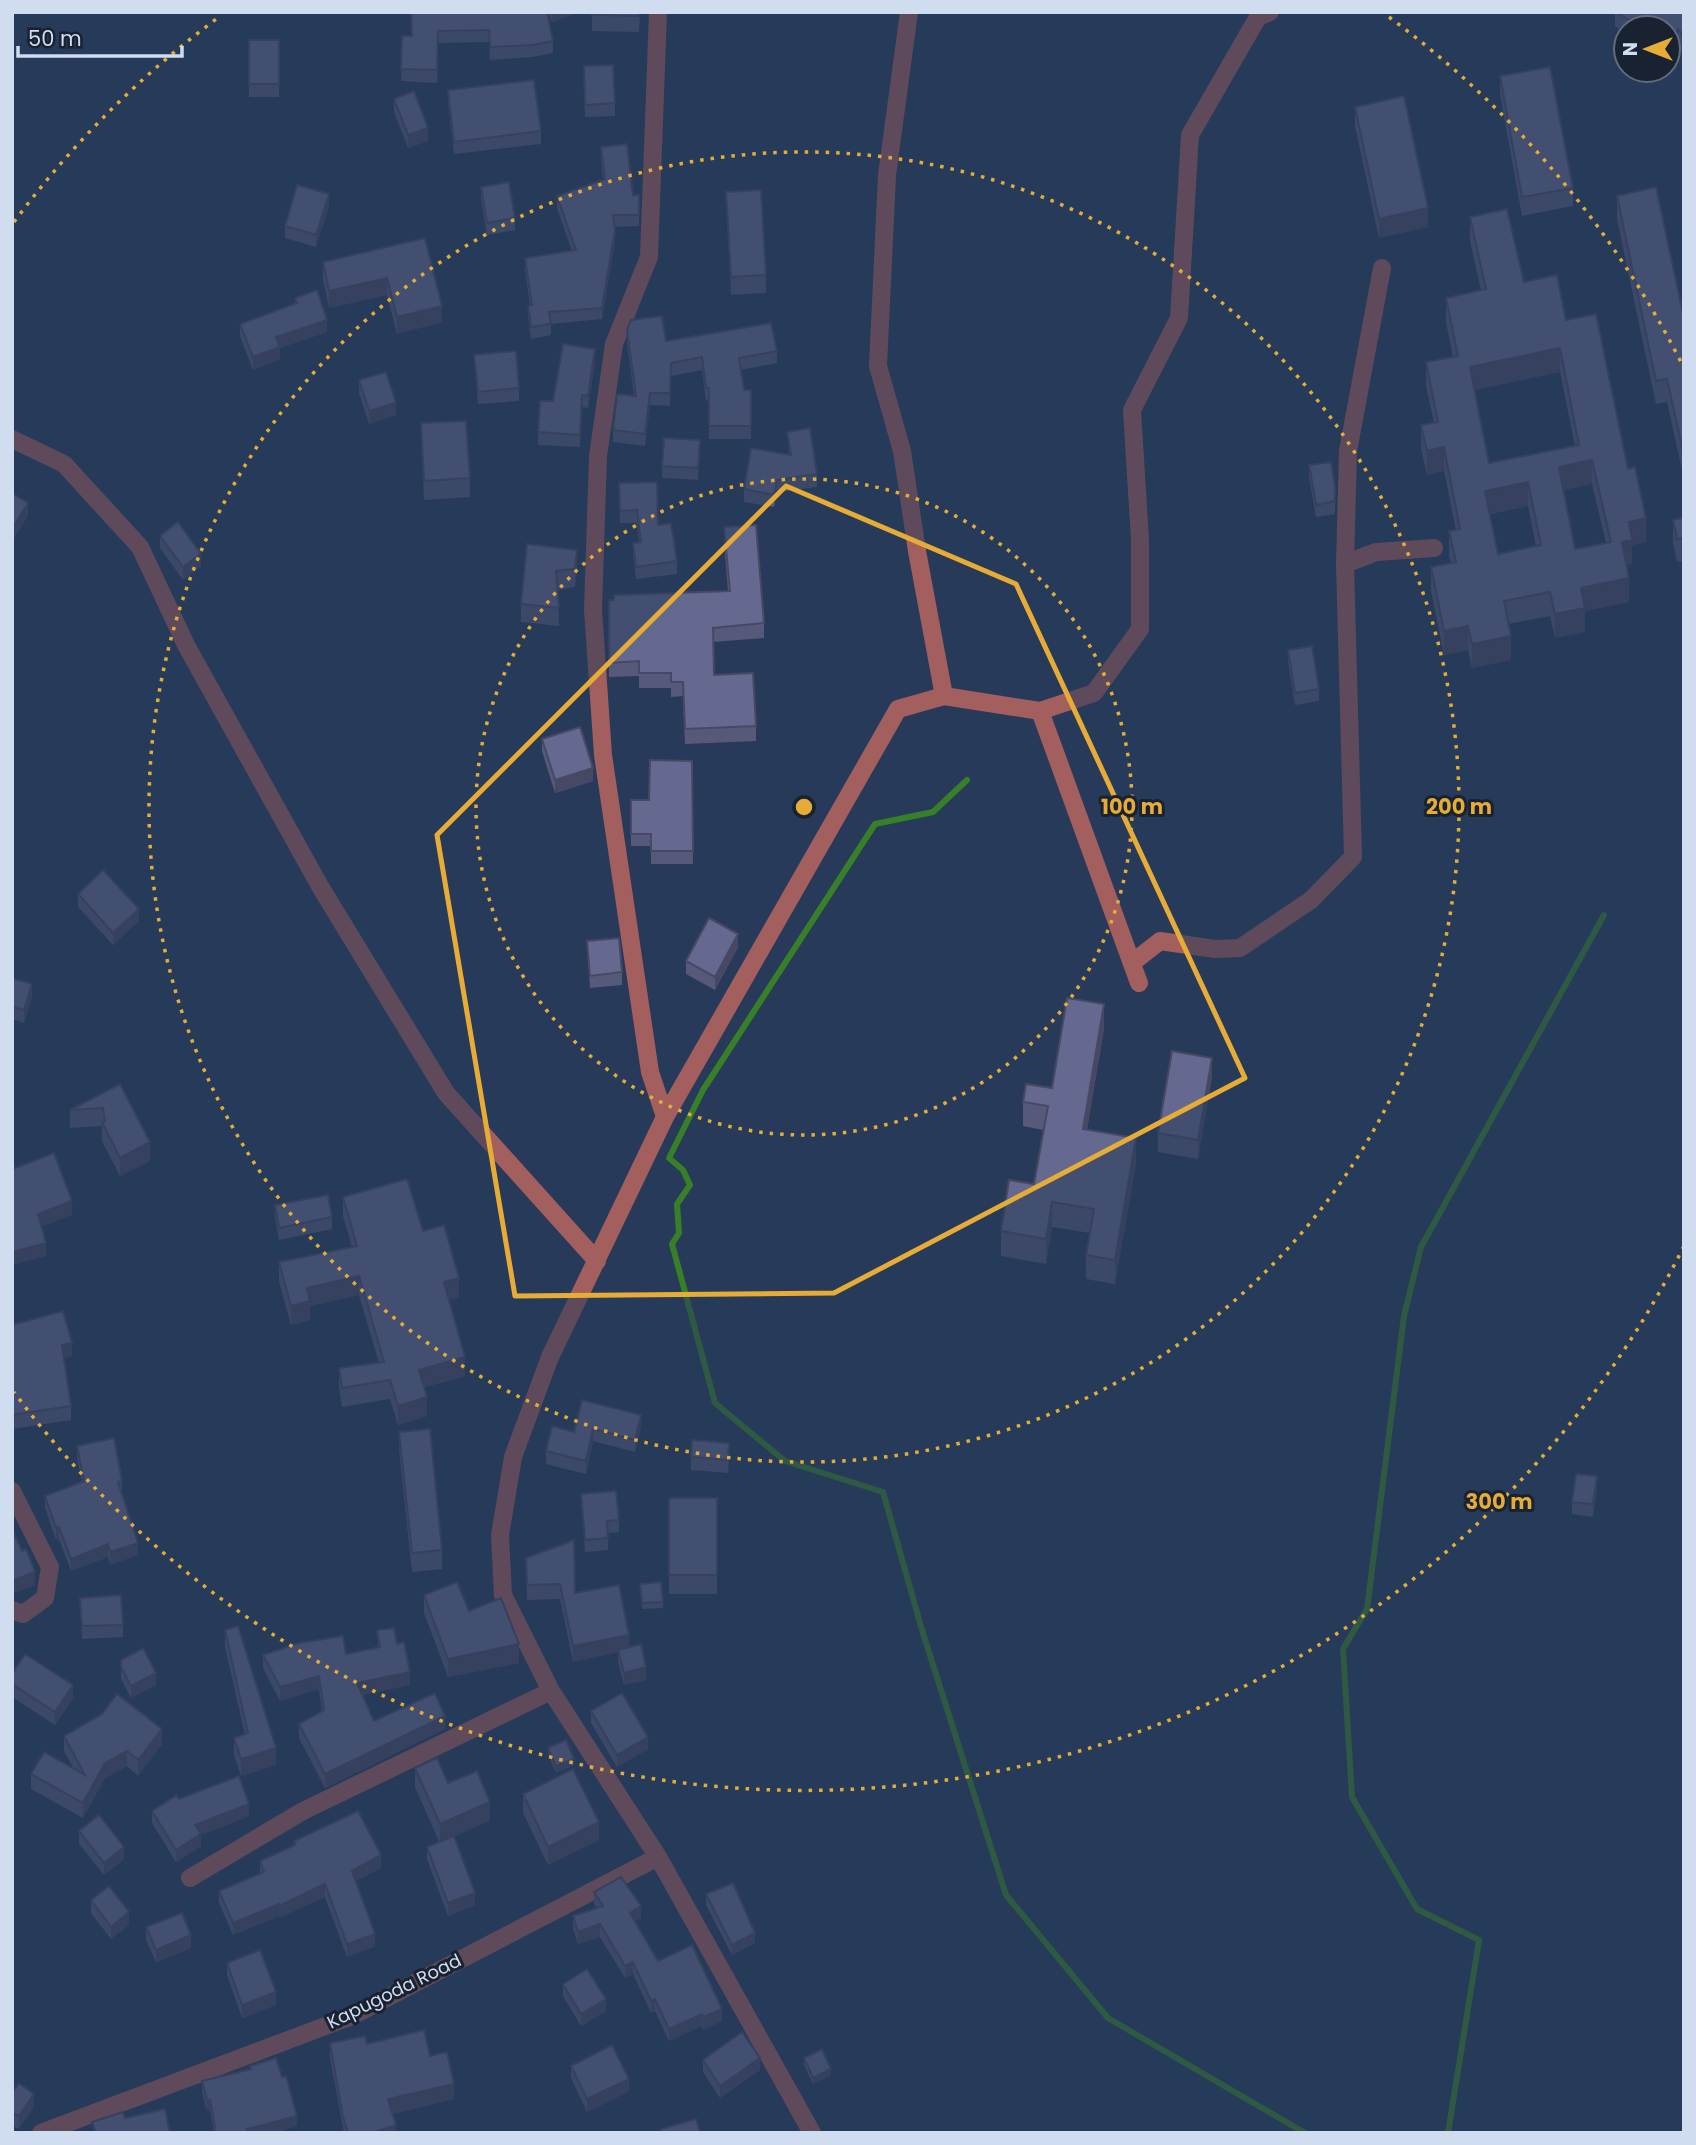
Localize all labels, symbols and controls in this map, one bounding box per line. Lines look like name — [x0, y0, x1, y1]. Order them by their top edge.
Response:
scale bar — [18, 14, 182, 58]
north arrow — [1612, 14, 1682, 84]
text: 50 m — [28, 24, 82, 53]
text: N — [1617, 42, 1644, 56]
text: 100 m — [1101, 792, 1163, 821]
text: 200 m — [1426, 792, 1492, 821]
centre of rings — [792, 795, 816, 819]
text: 300 m — [1466, 1487, 1532, 1516]
street label: Kapugoda Road — [323, 1948, 465, 2034]

